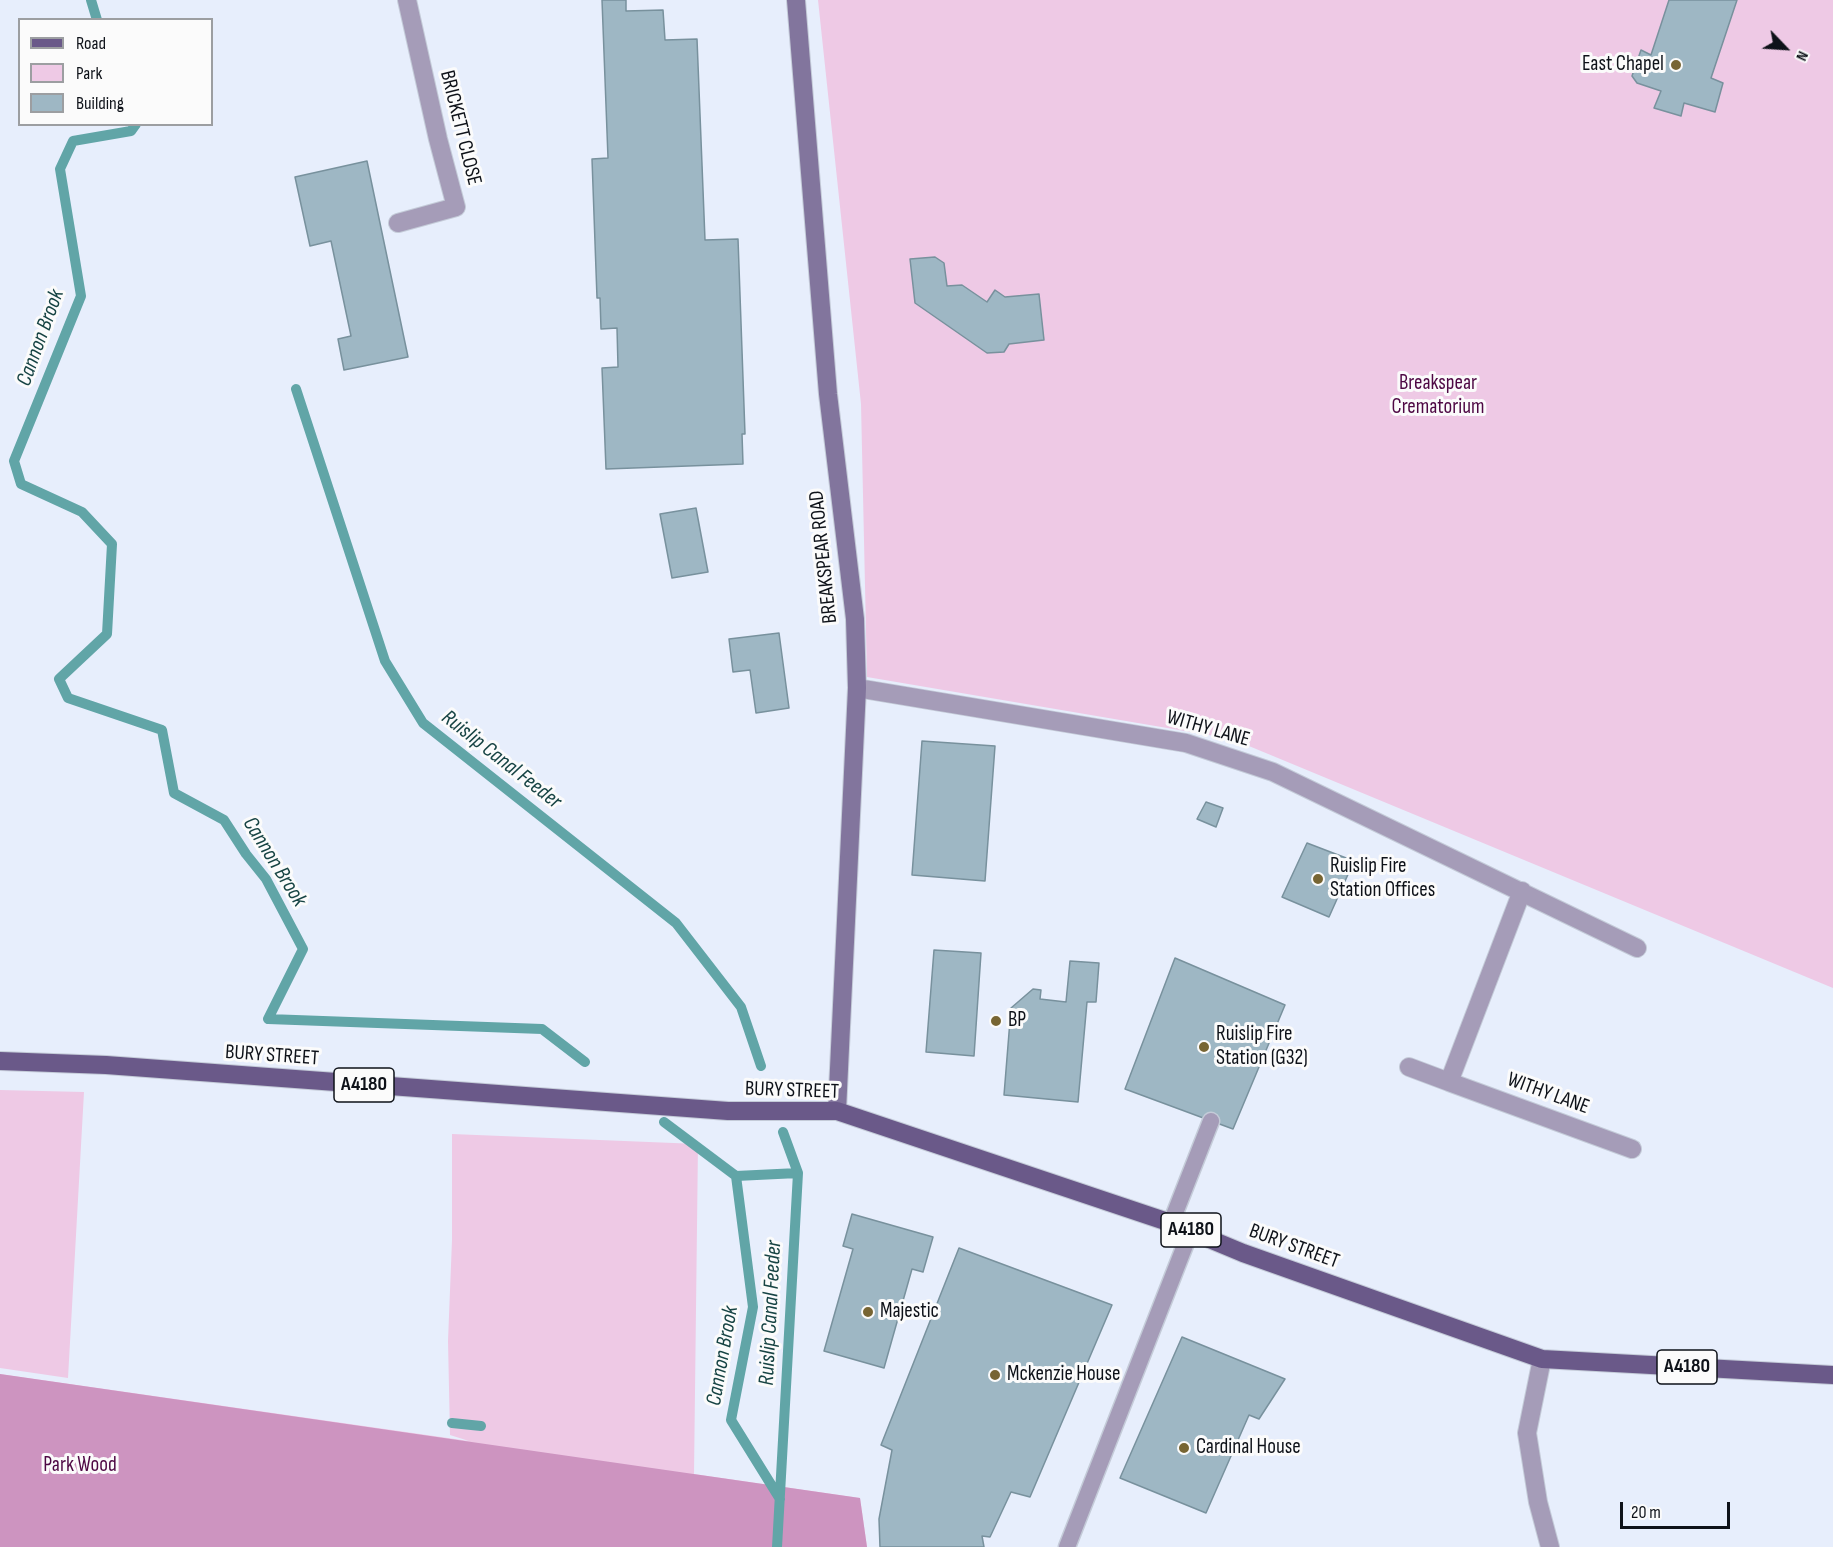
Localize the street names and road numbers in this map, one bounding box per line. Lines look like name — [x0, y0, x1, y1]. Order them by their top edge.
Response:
street label: BRICKETT CLOSE — [434, 68, 486, 188]
street label: BREAKSPEAR ROAD — [804, 489, 844, 625]
street label: WITHY LANE — [1163, 705, 1253, 753]
street label: BURY STREET — [224, 1040, 320, 1072]
road number: A4180 — [334, 1068, 394, 1102]
street label: WITHY LANE — [1504, 1068, 1592, 1120]
street label: BURY STREET — [745, 1077, 839, 1105]
road number: A4180 — [1161, 1213, 1221, 1247]
street label: BURY STREET — [1245, 1219, 1343, 1275]
road number: A4180 — [1657, 1350, 1717, 1384]

